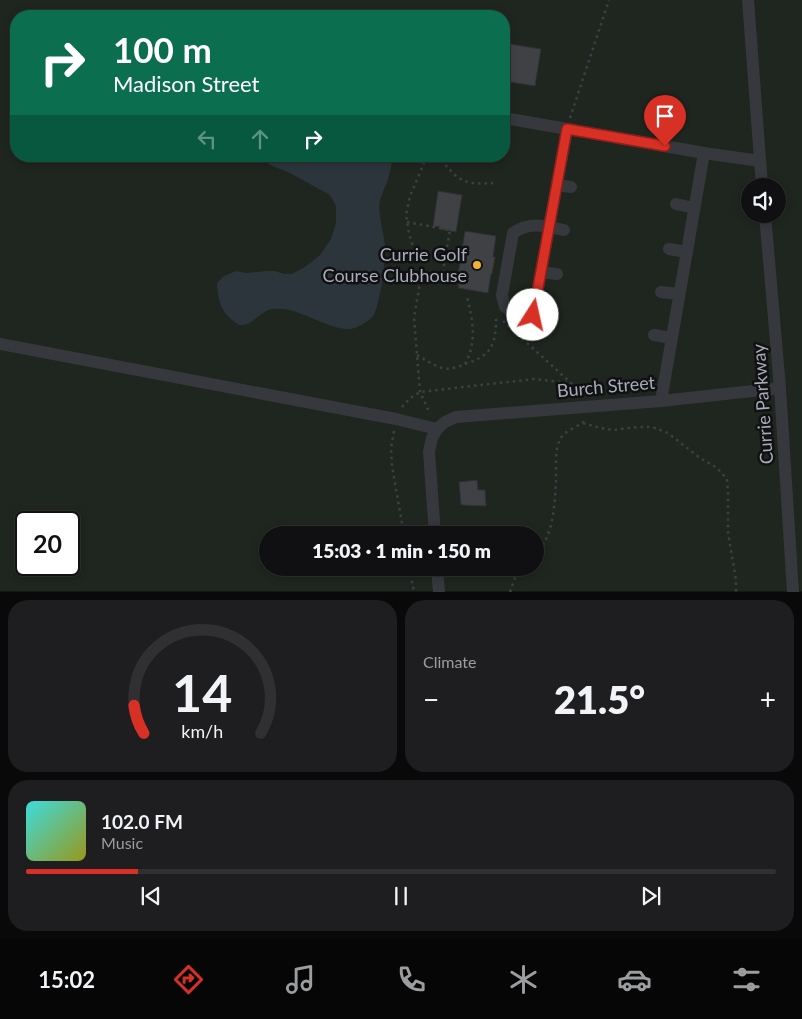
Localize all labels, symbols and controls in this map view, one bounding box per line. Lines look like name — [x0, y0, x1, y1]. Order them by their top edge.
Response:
text: 100 m — [113, 28, 212, 70]
icon: right — [30, 30, 95, 95]
text: Madison Street — [113, 70, 259, 97]
pin — [644, 95, 686, 146]
icon: arrive — [651, 102, 679, 130]
icon: left — [193, 125, 221, 153]
icon: ahead — [246, 125, 274, 153]
icon: right — [299, 125, 327, 153]
map controls — [741, 178, 786, 223]
button: sound — [741, 178, 786, 223]
place label: Currie Golf Course Clubhouse — [323, 243, 468, 286]
marker: Currie Golf Course Clubhouse — [471, 259, 483, 271]
position arrow — [506, 288, 558, 340]
street label: Currie Parkway — [747, 342, 777, 465]
street label: Burch Street — [556, 371, 656, 401]
speed limit sign: 20 — [15, 511, 80, 576]
text: 15:03 · 1 min · 150 m — [312, 539, 491, 562]
text: Climate — [423, 652, 476, 671]
text: 14 — [172, 661, 233, 723]
text: 21.5° — [554, 676, 645, 722]
text: − — [423, 682, 439, 716]
text: + — [760, 682, 776, 716]
text: km/h — [182, 720, 223, 742]
text: 102.0 FM — [101, 810, 183, 833]
text: Music — [101, 833, 143, 852]
icon: previous — [137, 882, 165, 910]
icon: pause — [387, 882, 415, 910]
icon: next — [637, 882, 665, 910]
icon: directions — [171, 962, 206, 997]
icon: music — [283, 962, 318, 997]
icon: phone — [394, 962, 429, 997]
icon: climate — [506, 962, 541, 997]
icon: car — [617, 962, 652, 997]
icon: filters — [729, 962, 764, 997]
text: 15:02 — [38, 966, 95, 993]

